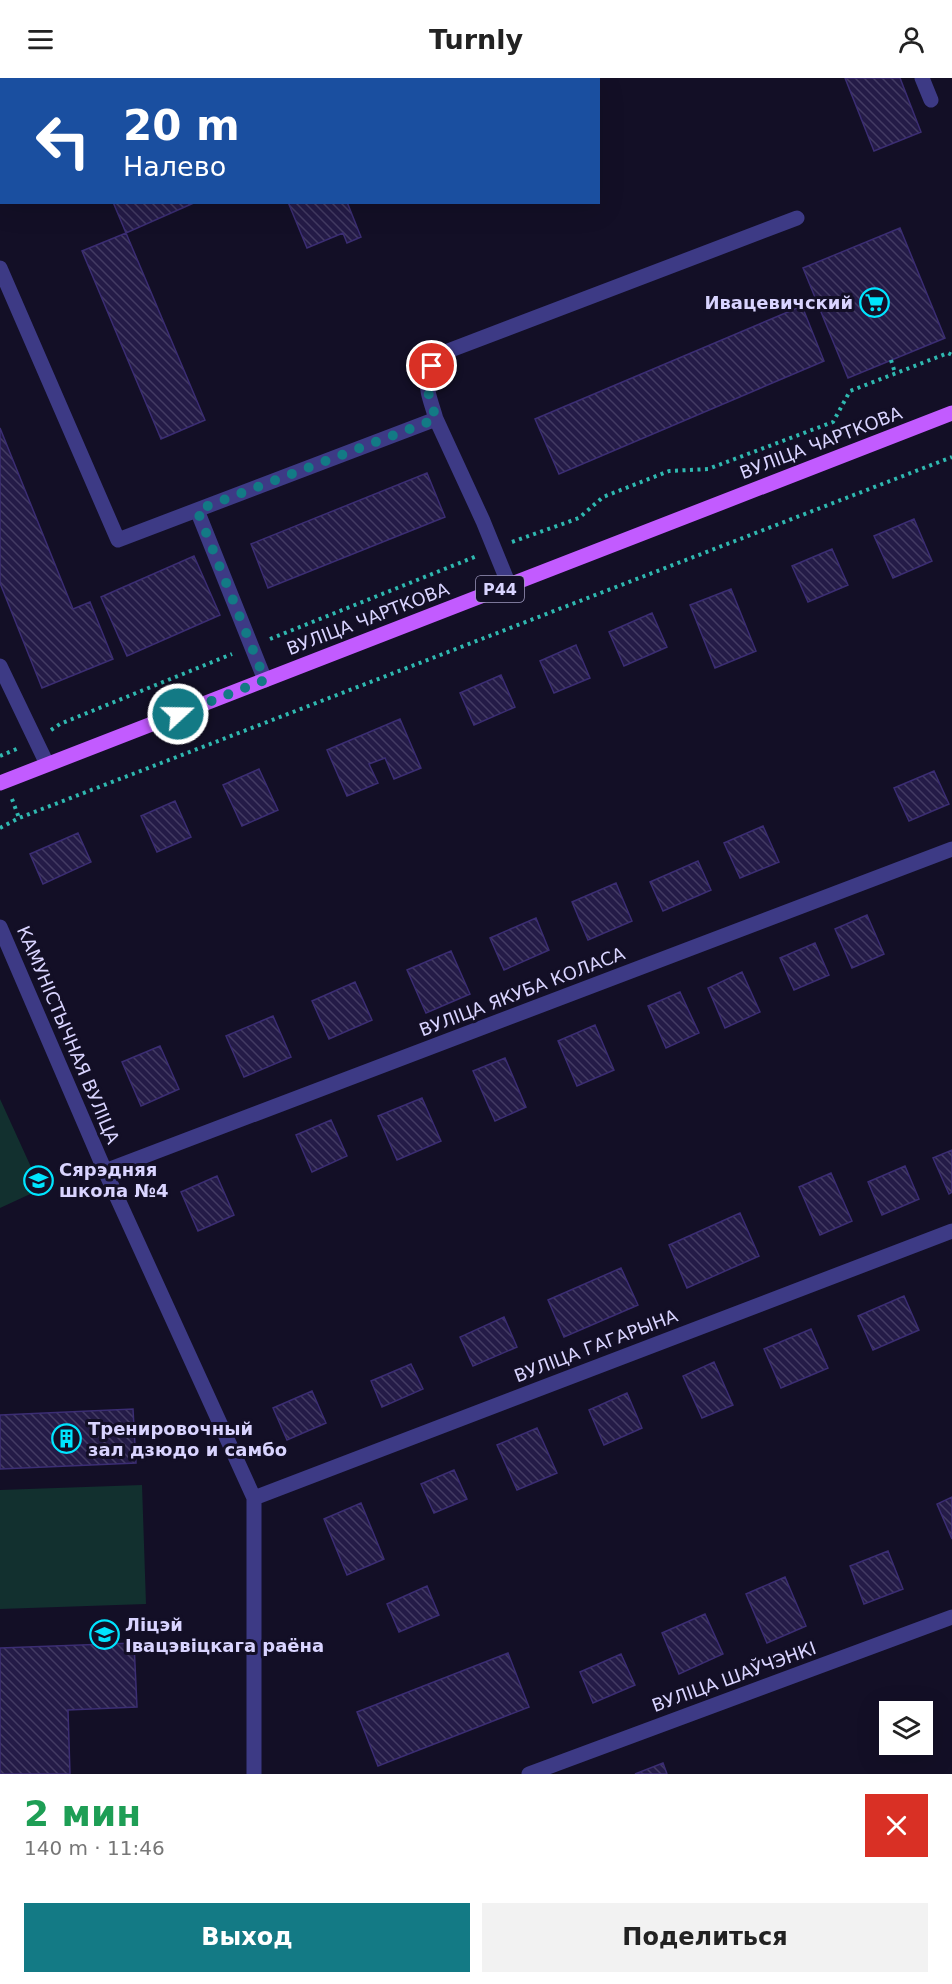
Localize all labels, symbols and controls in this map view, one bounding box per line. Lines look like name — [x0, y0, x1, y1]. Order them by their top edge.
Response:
icon: menu — [24, 23, 57, 56]
icon: person — [895, 23, 928, 56]
text: Turnly — [429, 24, 523, 55]
text: 20 m — [123, 101, 240, 150]
icon: left — [24, 102, 102, 180]
text: Налево — [123, 151, 226, 182]
supermarket icon: Ивацевичский — [858, 287, 890, 319]
place label: Ивацевичский — [704, 292, 853, 313]
pin — [406, 340, 457, 391]
icon: arrive — [415, 349, 448, 382]
street label: ВУЛІЦА ЧАРТКОВА — [737, 402, 906, 483]
road number: Р44 — [476, 576, 524, 602]
street label: ВУЛІЦА ЧАРТКОВА — [284, 578, 453, 659]
position arrow — [146, 682, 210, 746]
street label: КАМУНІСТЫЧНАЯ ВУЛІЦА — [13, 923, 124, 1148]
street label: ВУЛІЦА ЯКУБА КОЛАСА — [416, 942, 628, 1040]
place label: Сярэдняя школа №4 — [59, 1159, 168, 1201]
school or university icon: Сярэдняя школа №4 — [22, 1164, 54, 1196]
street label: ВУЛІЦА ГАГАРЫНА — [511, 1304, 681, 1386]
place label: Тренировочный зал дзюдо и самбо — [88, 1418, 287, 1460]
building icon: Тренировочный зал дзюдо и самбо — [51, 1423, 83, 1455]
place label: Ліцэй Івацэвіцкага раёна — [125, 1614, 324, 1656]
school or university icon: Ліцэй Івацэвіцкага раёна — [88, 1619, 120, 1651]
street label: ВУЛІЦА ШАЎЧЭНКІ — [649, 1637, 819, 1716]
map controls — [879, 1701, 933, 1755]
button: layers — [879, 1701, 933, 1755]
text: 2 мин — [24, 1793, 141, 1834]
button: close — [865, 1794, 928, 1857]
text: 140 m · 11:46 — [24, 1836, 165, 1860]
button: Выход — [24, 1903, 470, 1972]
button: Поделиться — [482, 1903, 928, 1972]

